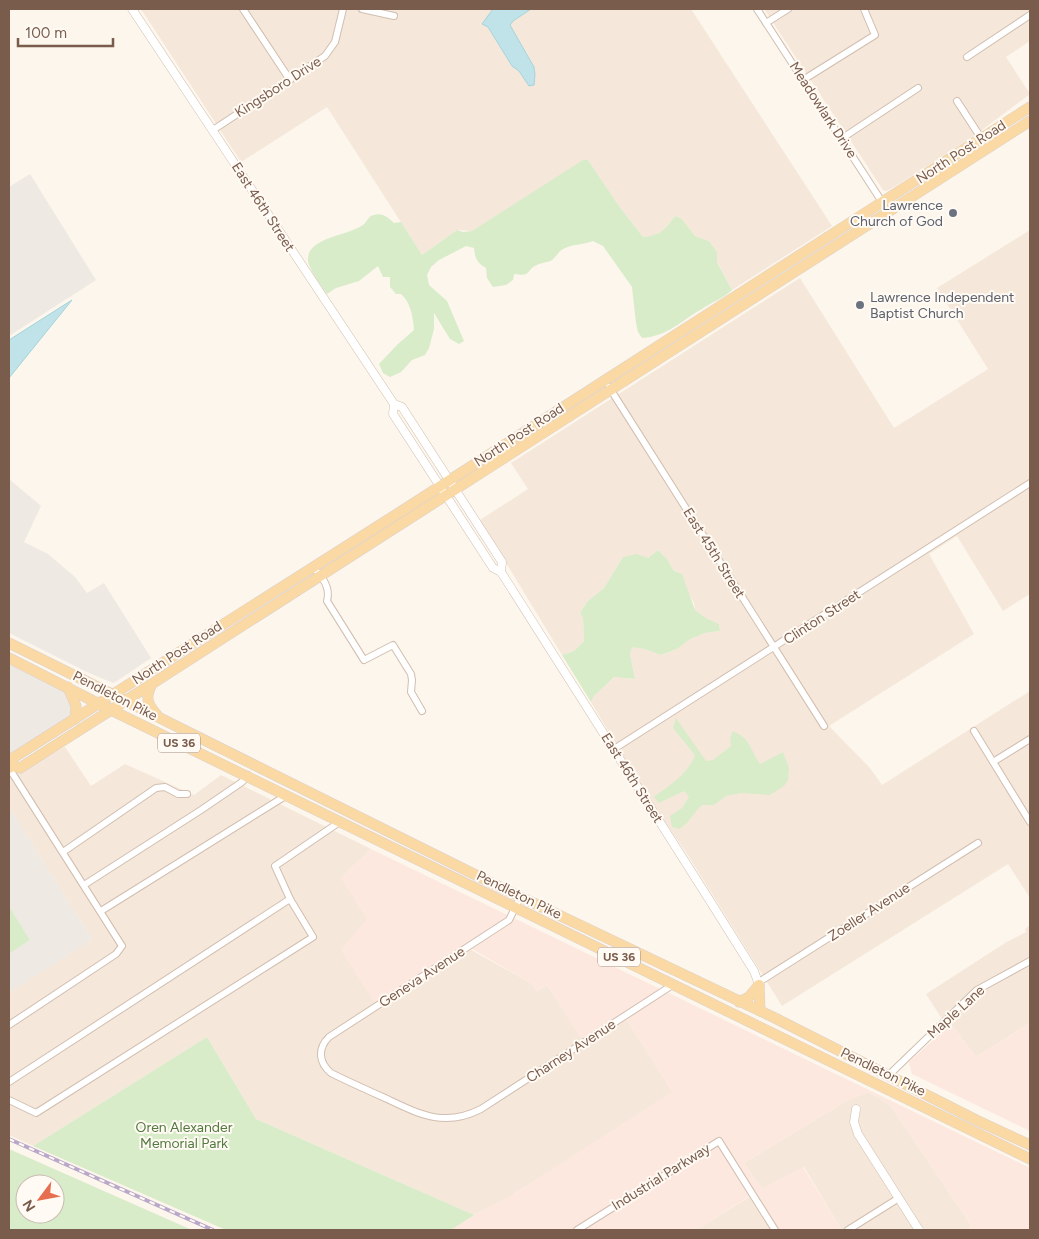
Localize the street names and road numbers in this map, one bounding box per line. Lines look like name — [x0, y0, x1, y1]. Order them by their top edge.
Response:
street label: Kingsboro Drive — [232, 53, 325, 121]
street label: Meadowlark Drive — [786, 59, 861, 162]
street label: North Post Road — [913, 117, 1009, 187]
street label: East 46th Street — [228, 159, 298, 255]
street label: North Post Road — [471, 400, 567, 470]
street label: East 45th Street — [679, 505, 749, 601]
street label: Clinton Street — [780, 586, 864, 648]
street label: North Post Road — [129, 618, 225, 688]
street label: Pendleton Pike — [70, 667, 160, 725]
street label: East 46th Street — [597, 730, 667, 826]
road number: US 36 — [158, 734, 200, 752]
street label: Pendleton Pike — [474, 867, 565, 923]
street label: Zoeller Avenue — [825, 879, 913, 945]
street label: Geneva Avenue — [376, 943, 468, 1011]
road number: US 36 — [598, 948, 640, 966]
street label: Maple Lane — [924, 982, 988, 1042]
street label: Charney Avenue — [523, 1016, 619, 1086]
street label: Pendleton Pike — [838, 1044, 929, 1100]
street label: Industrial Parkway — [609, 1140, 714, 1214]

